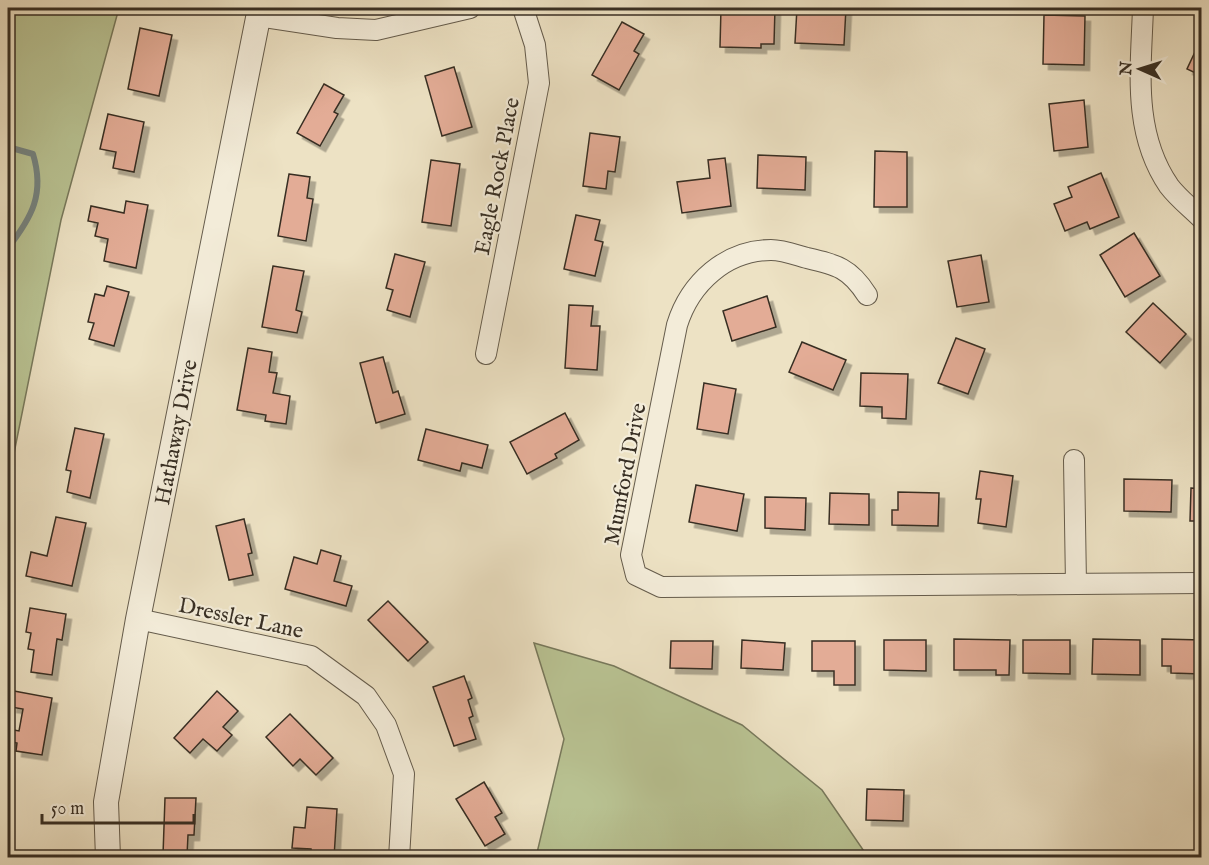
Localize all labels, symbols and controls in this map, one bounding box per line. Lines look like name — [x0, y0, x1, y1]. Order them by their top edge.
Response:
north arrow — [1110, 39, 1170, 99]
text: N — [1117, 61, 1137, 77]
street label: Eagle Rock Place — [469, 95, 527, 257]
street label: Hathaway Drive — [149, 357, 205, 507]
street label: Mumford Drive — [598, 401, 653, 548]
street label: Dressler Lane — [175, 592, 306, 646]
scale bar — [42, 787, 194, 825]
text: 50 m — [51, 798, 84, 821]

